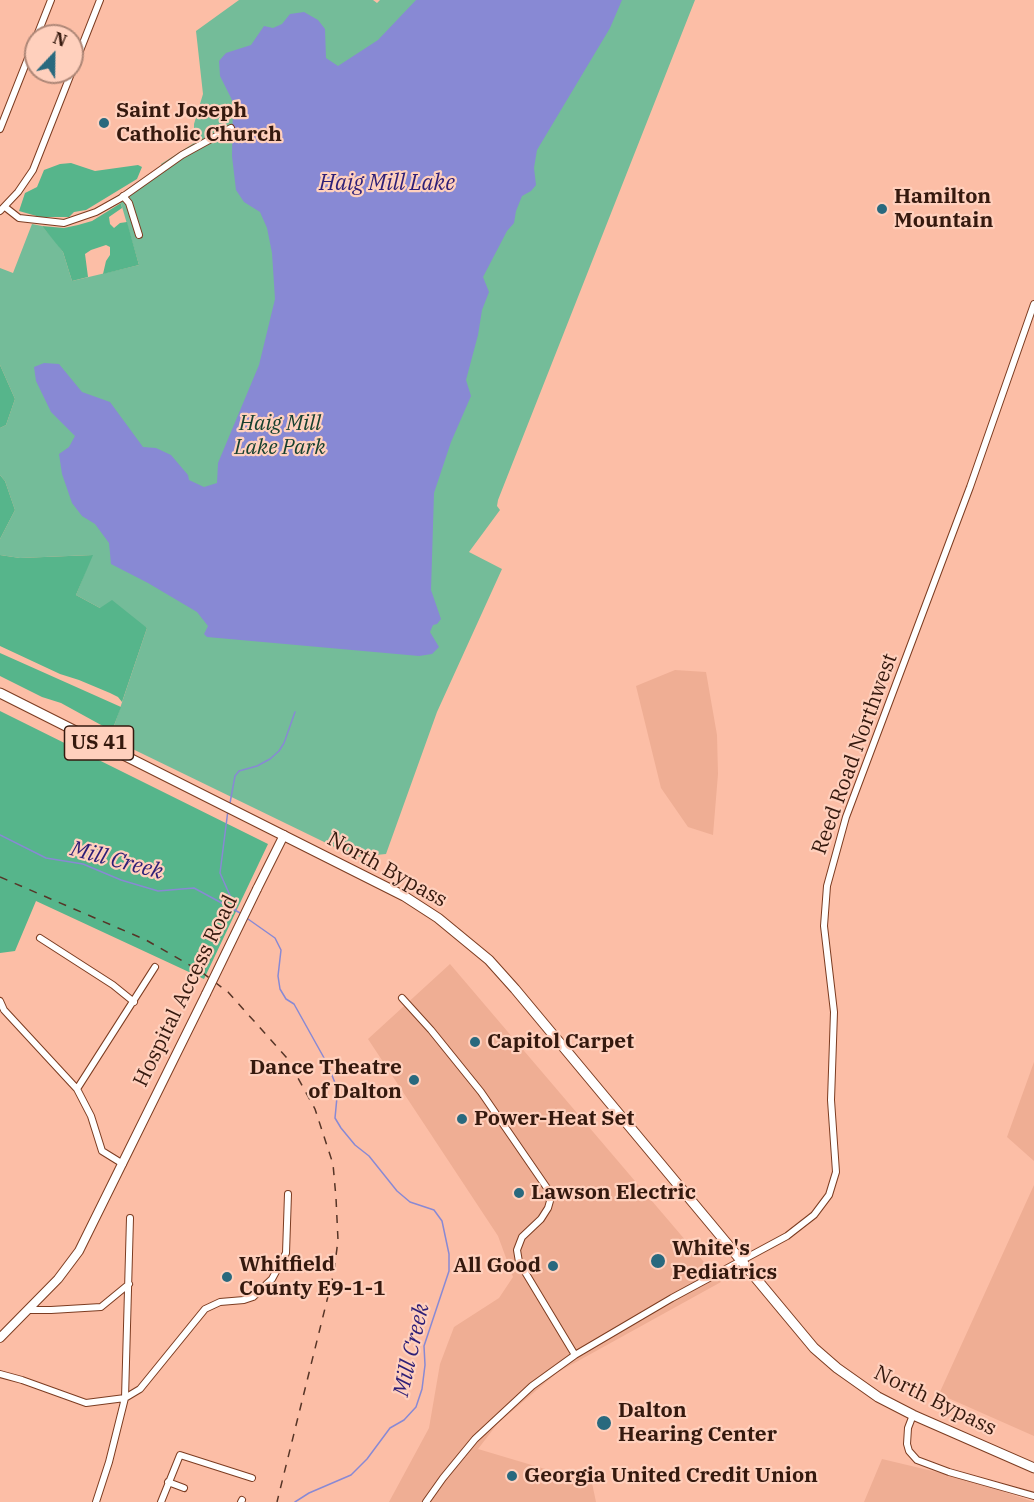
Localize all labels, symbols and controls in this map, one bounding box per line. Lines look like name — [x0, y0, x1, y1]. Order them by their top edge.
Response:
north arrow — [24, 24, 84, 84]
text: N — [50, 28, 70, 51]
place label: Saint Joseph Catholic Church — [116, 98, 282, 148]
marker: Saint Joseph Catholic Church — [97, 116, 111, 130]
water label: Haig Mill Lake — [319, 171, 455, 197]
place label: Hamilton Mountain — [894, 184, 993, 234]
marker: Hamilton Mountain — [875, 202, 889, 216]
park label: Haig Mill Lake Park — [234, 411, 326, 461]
street label: Reed Road Northwest — [807, 650, 903, 858]
road number: US 41 — [64, 726, 134, 760]
street label: North Bypass — [323, 827, 451, 913]
water label: Mill Creek — [68, 836, 166, 886]
street label: Hospital Access Road — [129, 891, 243, 1091]
place label: Capitol Carpet — [487, 1029, 634, 1055]
marker: Capitol Carpet — [468, 1035, 482, 1049]
place label: Dance Theatre of Dalton — [249, 1055, 402, 1105]
marker: Dance Theatre of Dalton — [407, 1073, 421, 1087]
place label: Power-Heat Set — [474, 1106, 634, 1132]
marker: Power-Heat Set — [455, 1112, 469, 1126]
place label: Lawson Electric — [531, 1180, 696, 1206]
marker: Lawson Electric — [512, 1186, 526, 1200]
place label: White's Pediatrics — [672, 1236, 777, 1286]
place label: Whitfield County E9-1-1 — [239, 1252, 386, 1302]
marker: White's Pediatrics — [649, 1252, 667, 1270]
place label: All Good — [453, 1253, 541, 1279]
marker: All Good — [546, 1259, 560, 1273]
marker: Whitfield County E9-1-1 — [220, 1270, 234, 1284]
water label: Mill Creek — [388, 1301, 436, 1399]
street label: North Bypass — [870, 1361, 1000, 1441]
place label: Dalton Hearing Center — [618, 1398, 777, 1448]
marker: Dalton Hearing Center — [595, 1414, 613, 1432]
place label: Georgia United Credit Union — [524, 1463, 818, 1489]
marker: Georgia United Credit Union — [505, 1469, 519, 1483]

